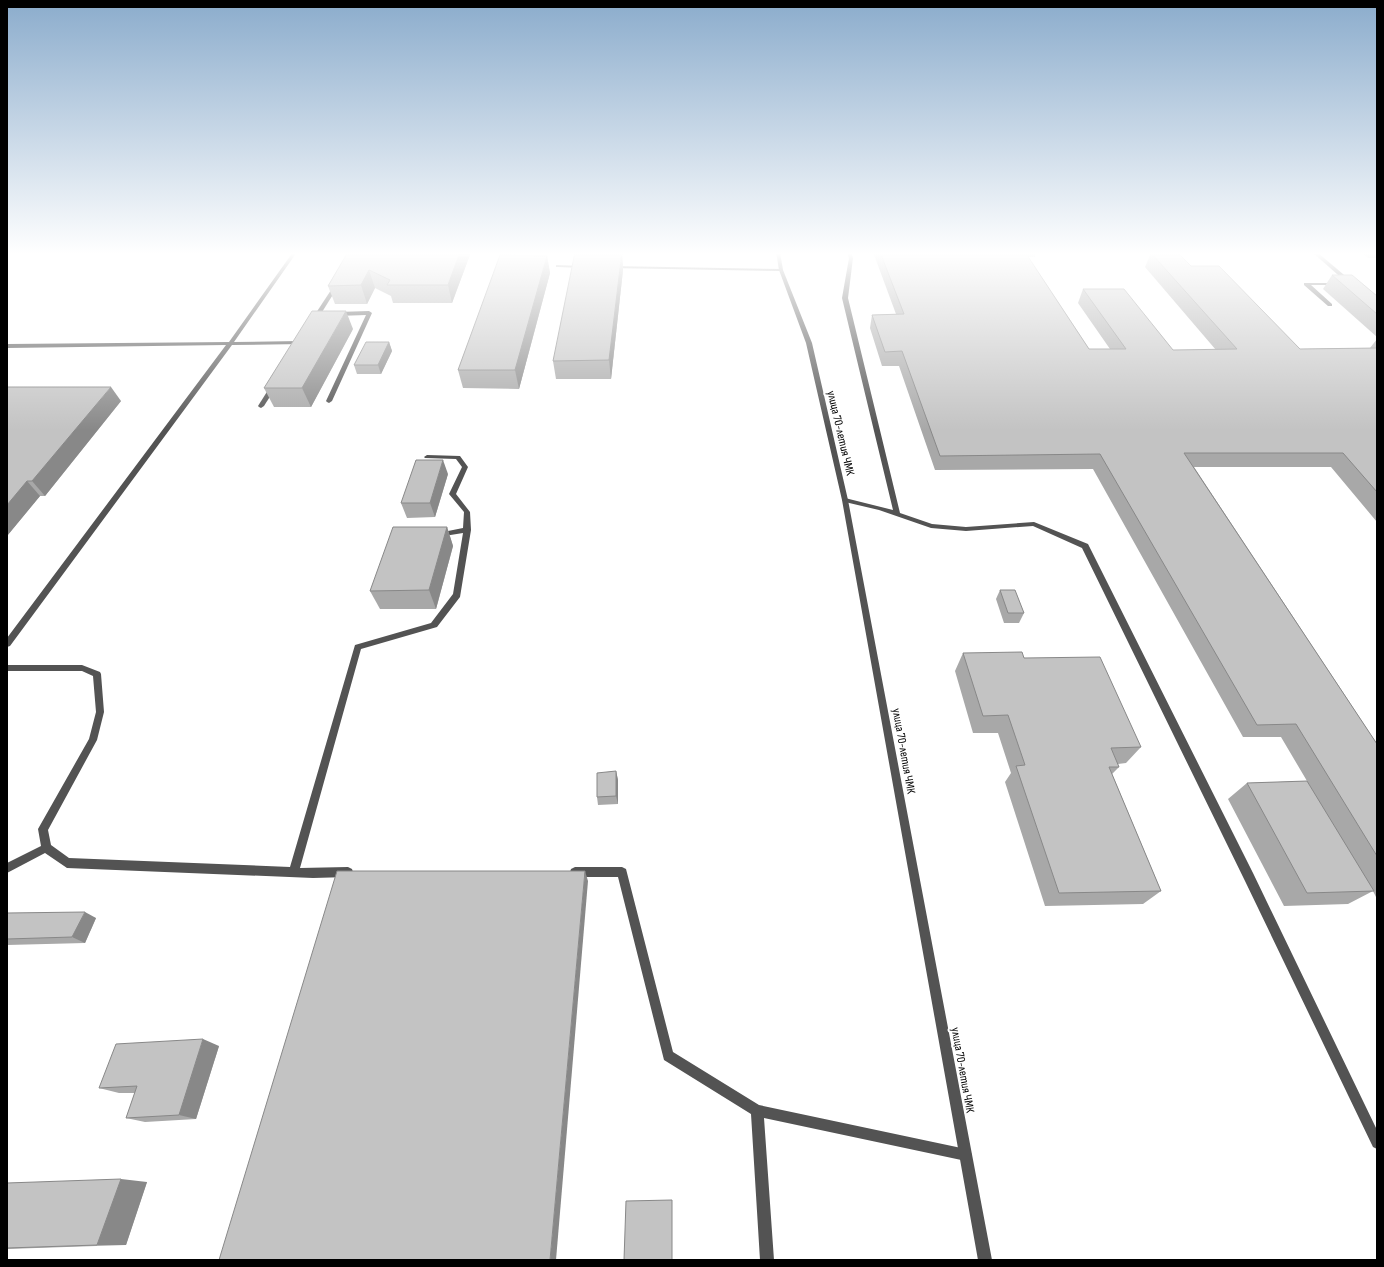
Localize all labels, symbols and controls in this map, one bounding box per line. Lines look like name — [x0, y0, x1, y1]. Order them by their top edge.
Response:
street label: улица 70-летия ЧМК — [823, 389, 858, 478]
street label: улица 70-летия ЧМК — [889, 707, 919, 796]
street label: улица 70-летия ЧМК — [948, 1026, 978, 1115]

